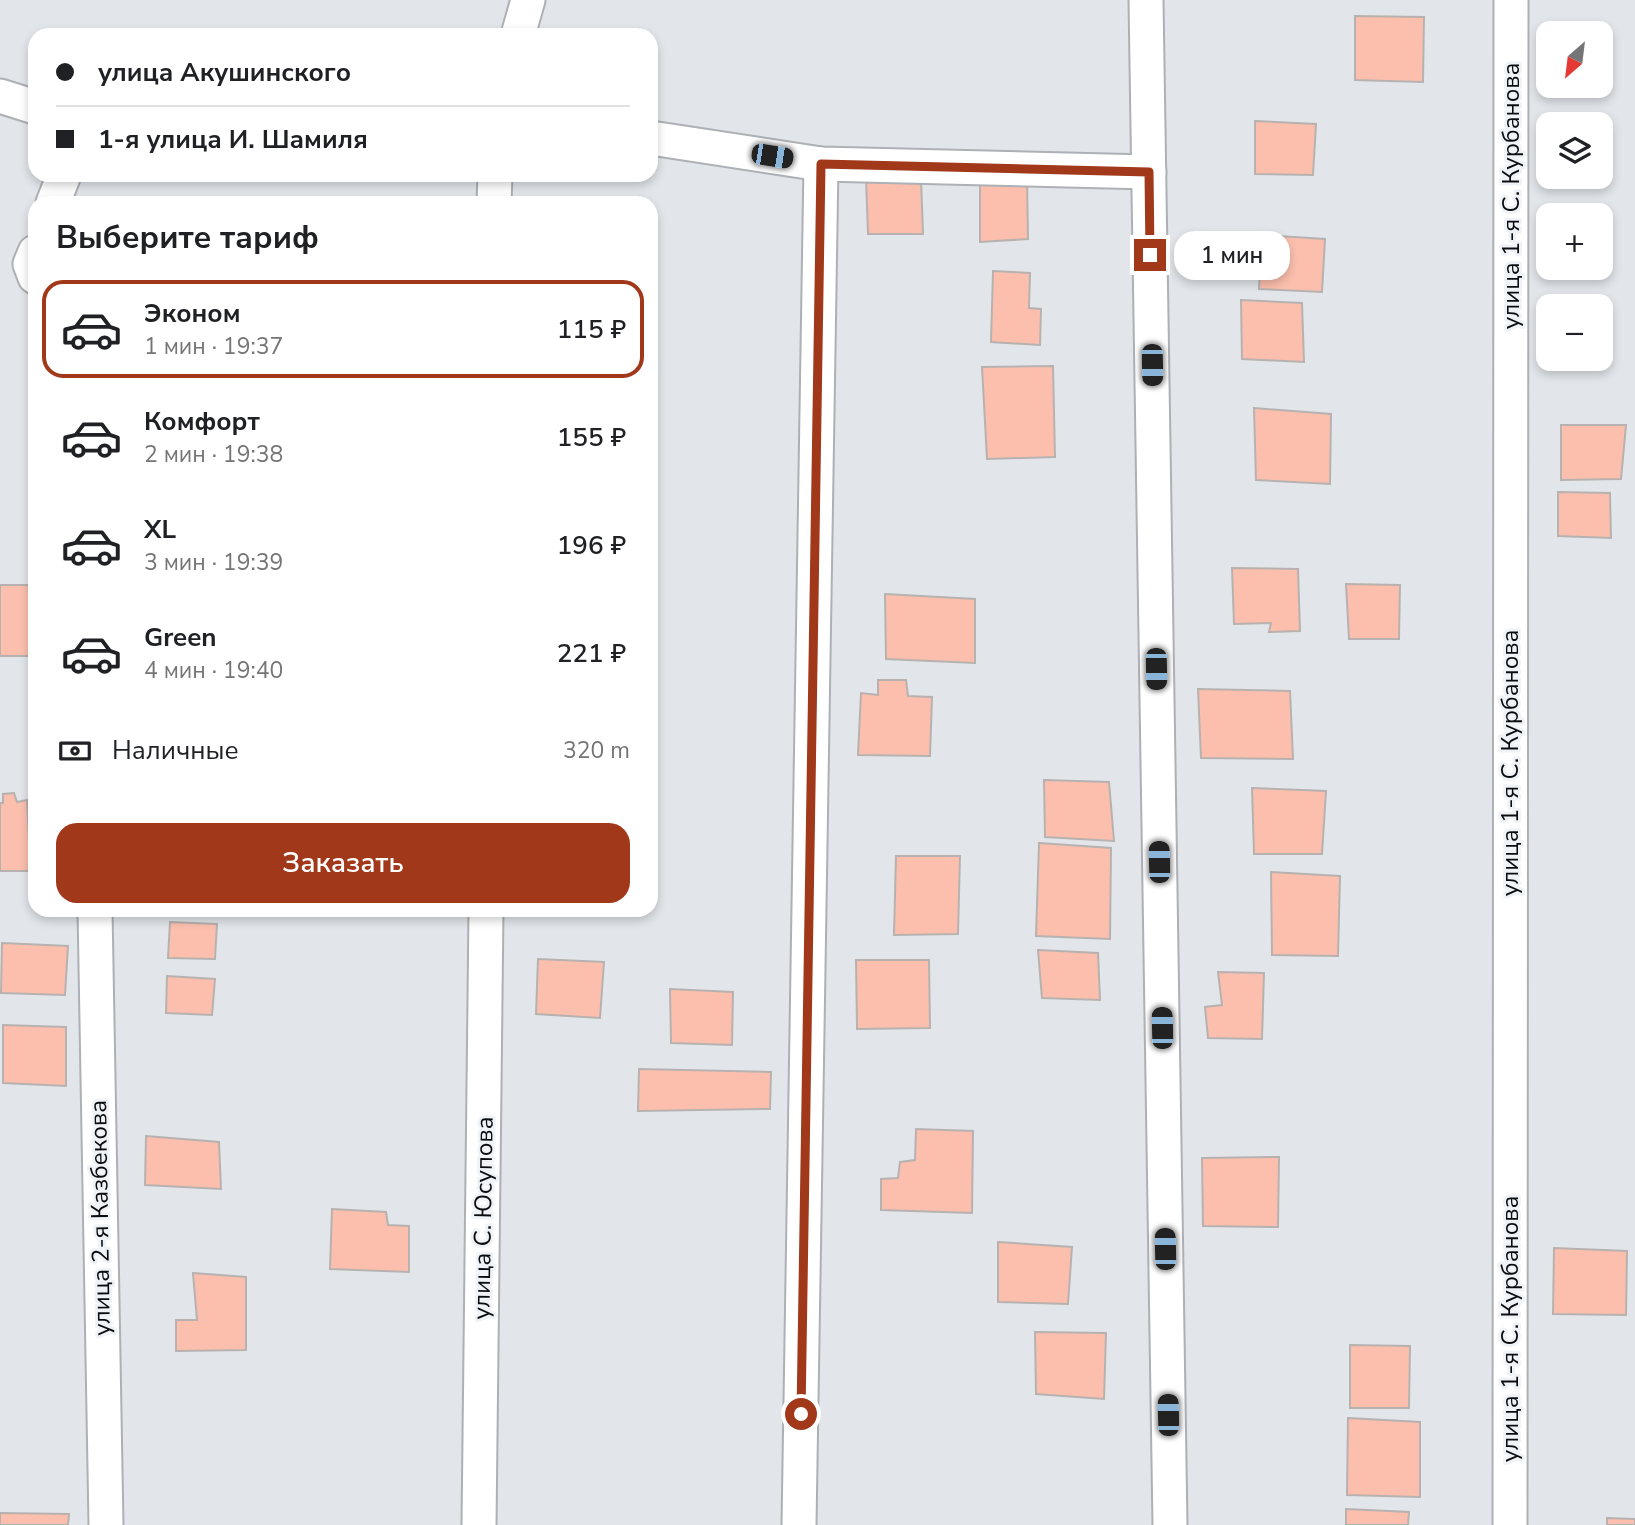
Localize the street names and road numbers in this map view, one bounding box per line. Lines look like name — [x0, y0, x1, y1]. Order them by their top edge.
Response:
street label: улица 1-я С. Курбанова — [1495, 63, 1527, 329]
street label: улица 1-я С. Курбанова — [1494, 630, 1526, 896]
street label: улица 2-я Казбекова — [82, 1100, 118, 1336]
street label: улица С. Юсупова — [465, 1116, 501, 1320]
street label: улица 1-я С. Курбанова — [1494, 1196, 1526, 1462]

